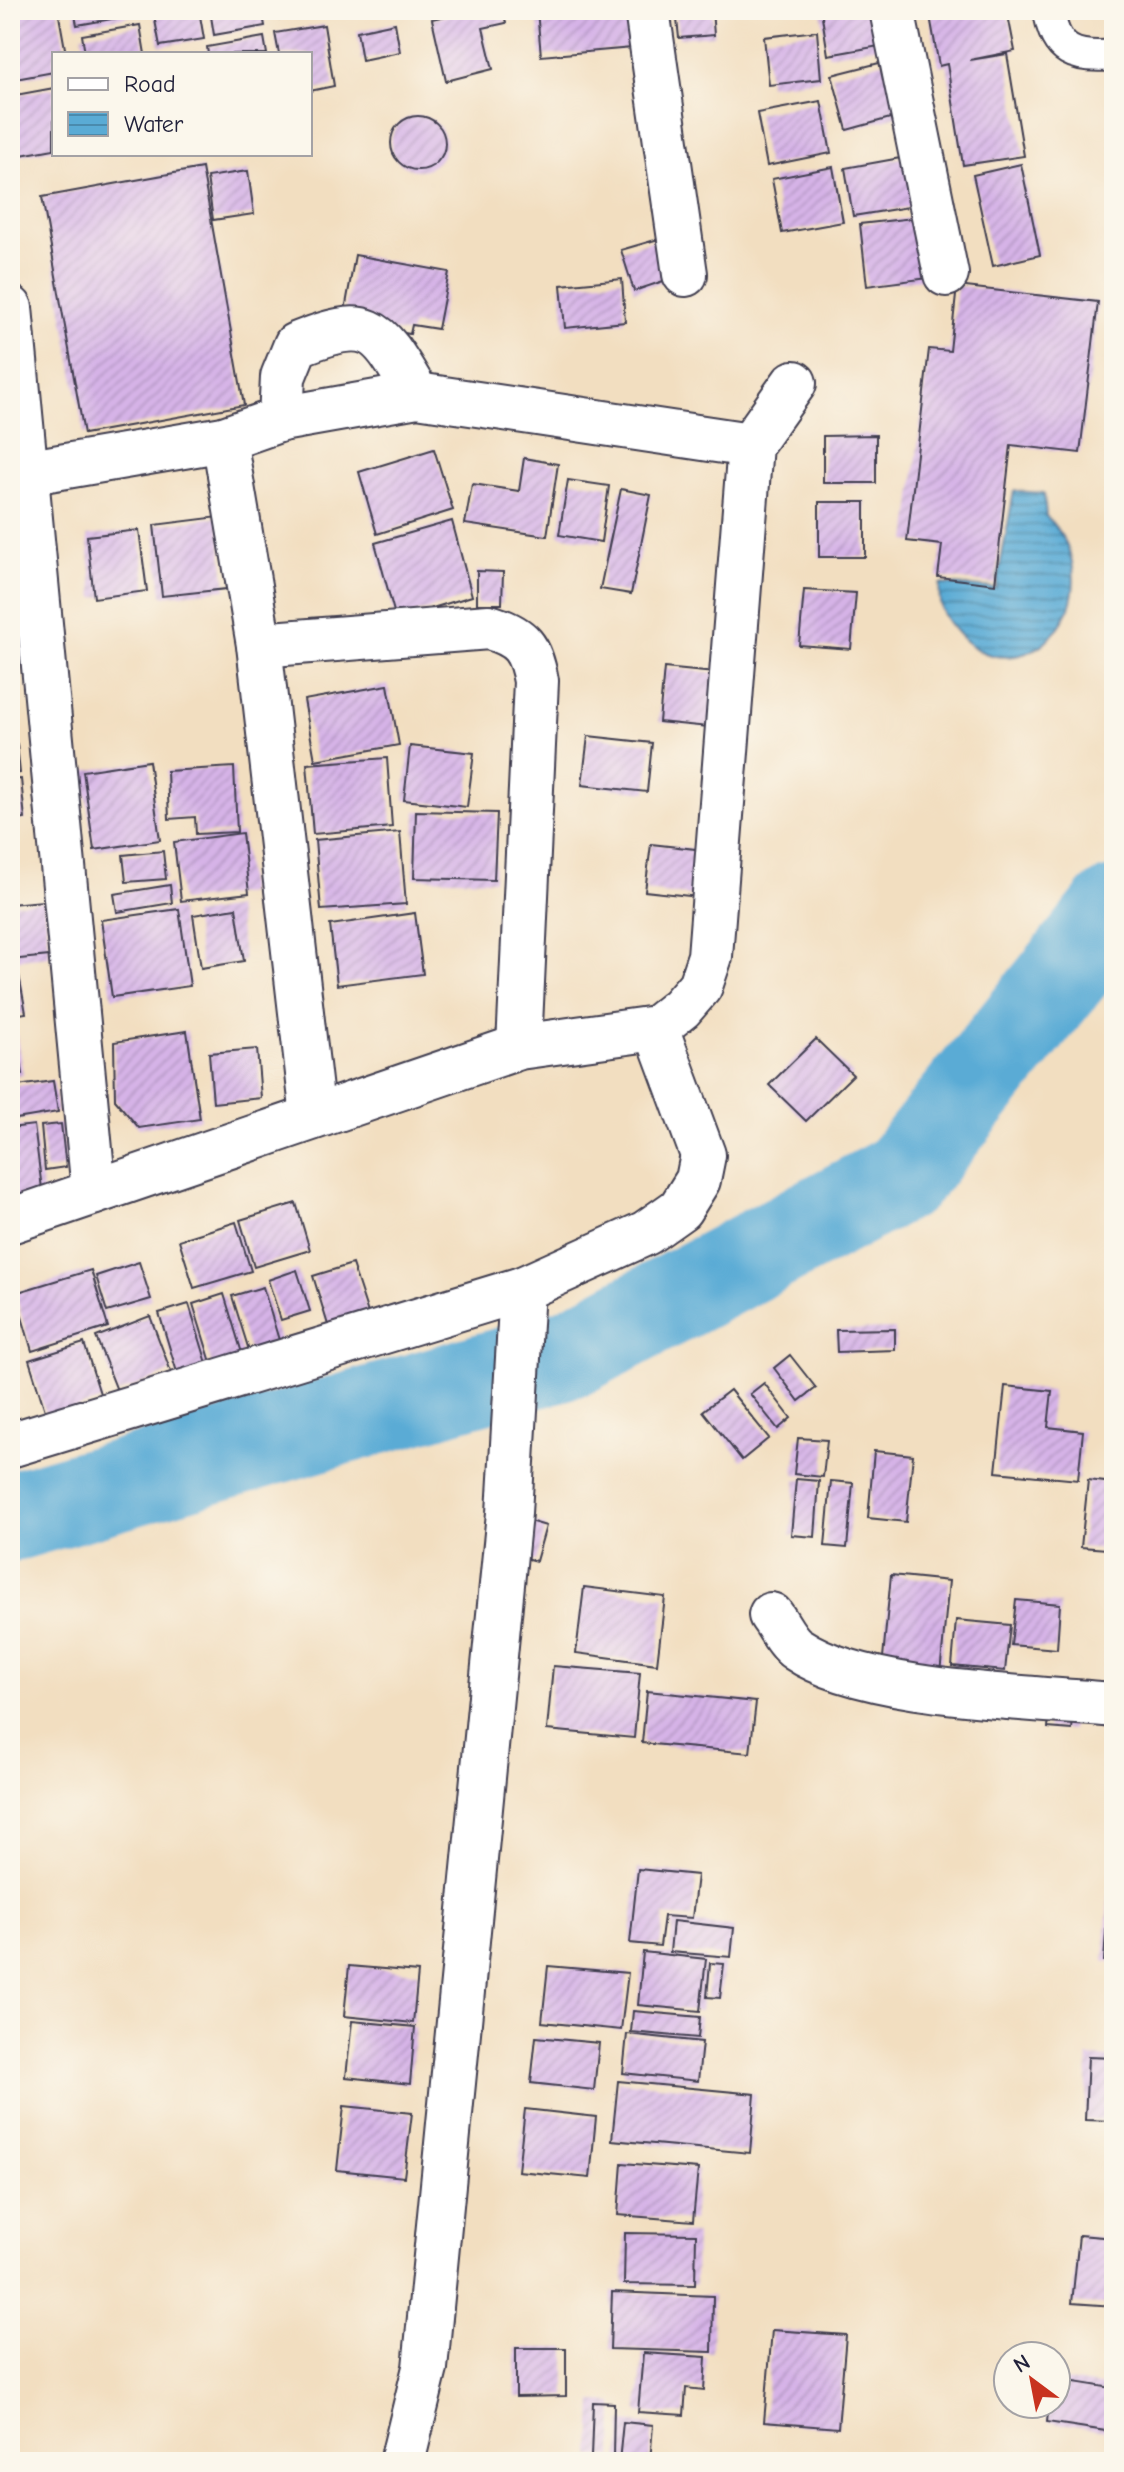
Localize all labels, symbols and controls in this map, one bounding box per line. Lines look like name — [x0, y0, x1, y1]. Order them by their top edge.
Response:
legend — [52, 52, 312, 156]
text: Road — [124, 70, 176, 98]
text: Water — [124, 110, 184, 138]
north arrow — [992, 2340, 1072, 2420]
text: N — [1009, 2349, 1035, 2379]

